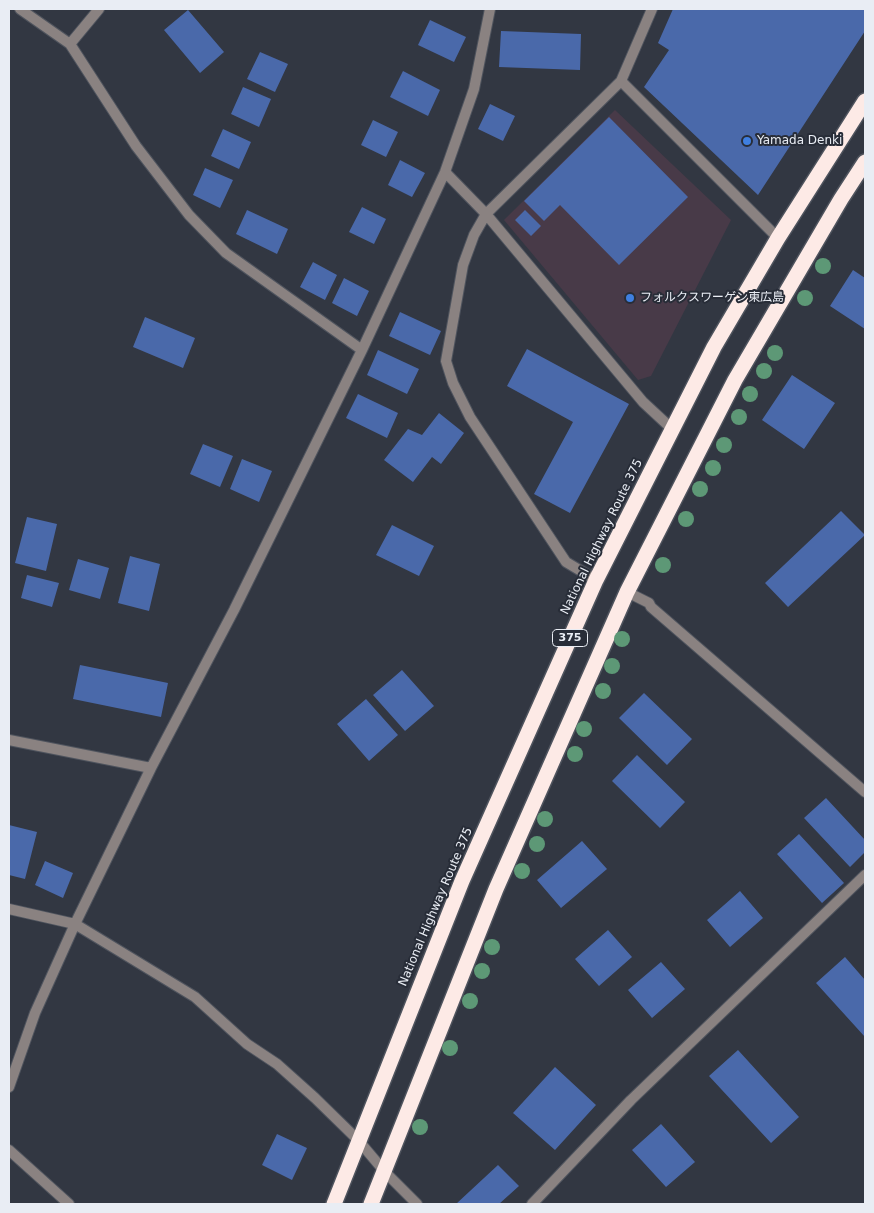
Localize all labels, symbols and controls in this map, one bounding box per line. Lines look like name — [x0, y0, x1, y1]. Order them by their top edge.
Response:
place label: Yamada Denki — [757, 134, 842, 148]
marker: Yamada Denki — [741, 135, 753, 147]
place label: フォルクスワーゲン東広島 — [640, 291, 784, 305]
marker: フォルクスワーゲン東広島 — [624, 292, 636, 304]
street label: National Highway Route 375 — [558, 457, 646, 617]
road number: 375 — [552, 630, 588, 646]
street label: National Highway Route 375 — [396, 825, 476, 989]

